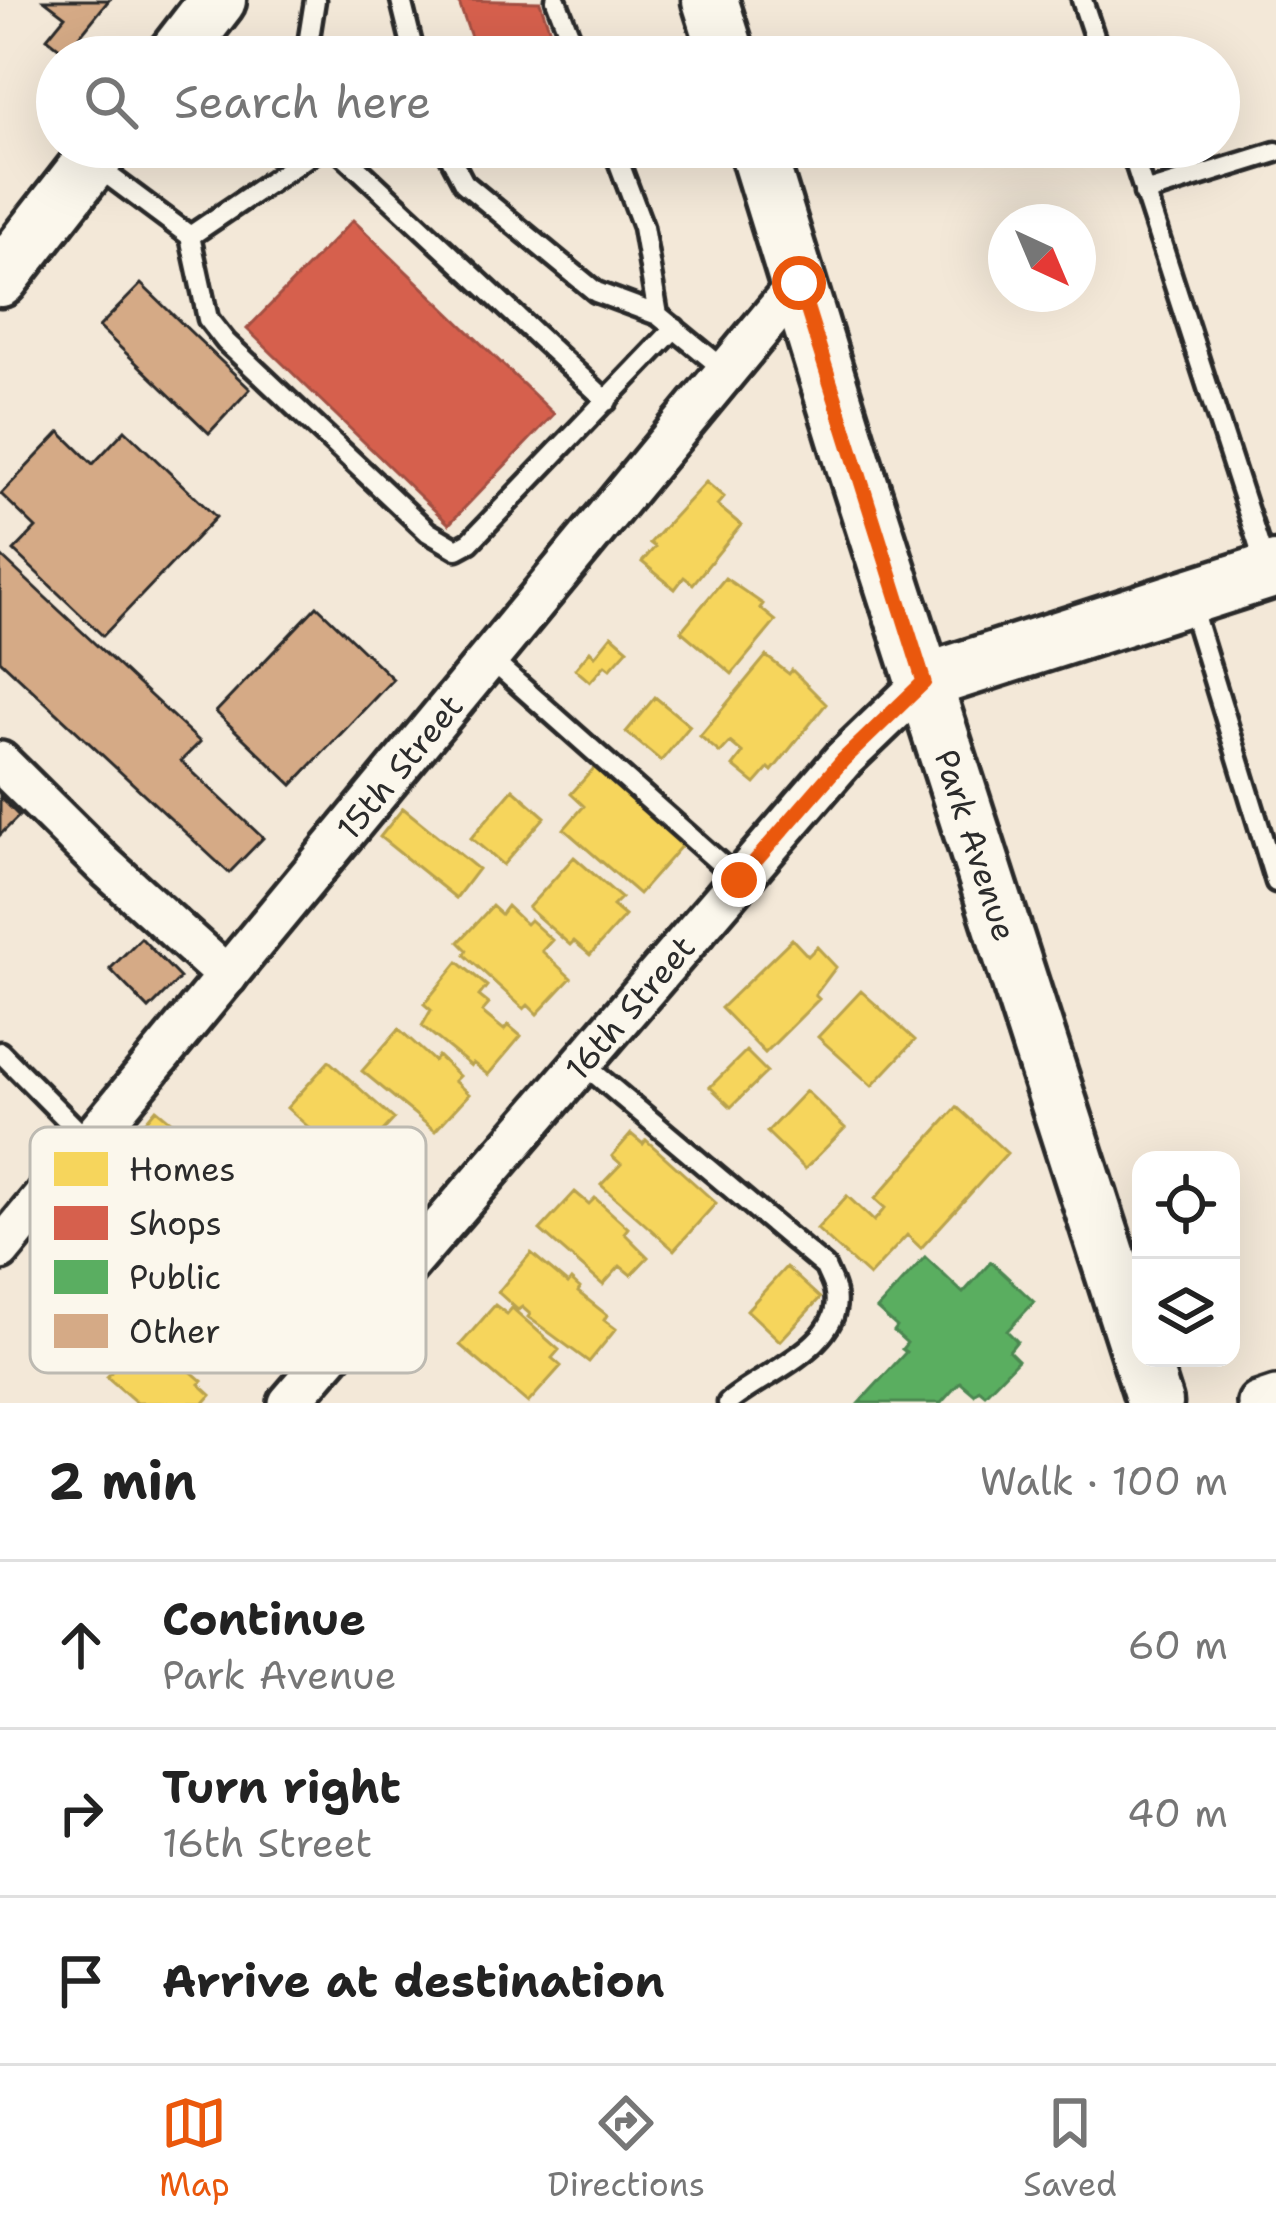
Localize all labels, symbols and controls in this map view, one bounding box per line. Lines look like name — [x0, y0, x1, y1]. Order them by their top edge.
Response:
search box — [36, 36, 1240, 168]
icon: search — [78, 69, 144, 135]
text: Search here — [174, 72, 431, 132]
north arrow — [988, 204, 1096, 312]
route start — [772, 256, 826, 310]
street label: 15th Street — [326, 684, 473, 849]
street label: Park Avenue — [924, 744, 1028, 947]
route end — [712, 853, 766, 907]
street label: 16th Street — [555, 925, 705, 1090]
legend — [30, 1127, 426, 1373]
text: Homes — [129, 1147, 236, 1192]
map controls — [1132, 1151, 1240, 1367]
button: locate — [1132, 1151, 1240, 1259]
text: Shops — [129, 1201, 222, 1246]
text: Public — [129, 1255, 221, 1300]
button: layers — [1132, 1259, 1240, 1367]
text: Other — [129, 1309, 221, 1354]
text: 2 min — [48, 1447, 197, 1515]
text: Walk · 100 m — [980, 1455, 1228, 1507]
text: Continue — [162, 1589, 366, 1649]
icon: ahead — [48, 1612, 114, 1678]
text: 60 m — [1128, 1619, 1228, 1671]
text: Park Avenue — [162, 1649, 397, 1701]
text: Turn right — [162, 1757, 401, 1817]
icon: right — [48, 1780, 114, 1846]
text: 40 m — [1127, 1787, 1228, 1839]
text: 16th Street — [162, 1817, 372, 1869]
icon: arrive — [48, 1948, 114, 2014]
text: Arrive at destination — [162, 1951, 665, 2011]
tab: Map — [159, 2090, 230, 2207]
tab: Directions — [548, 2090, 705, 2207]
tab: Saved — [1023, 2090, 1117, 2207]

